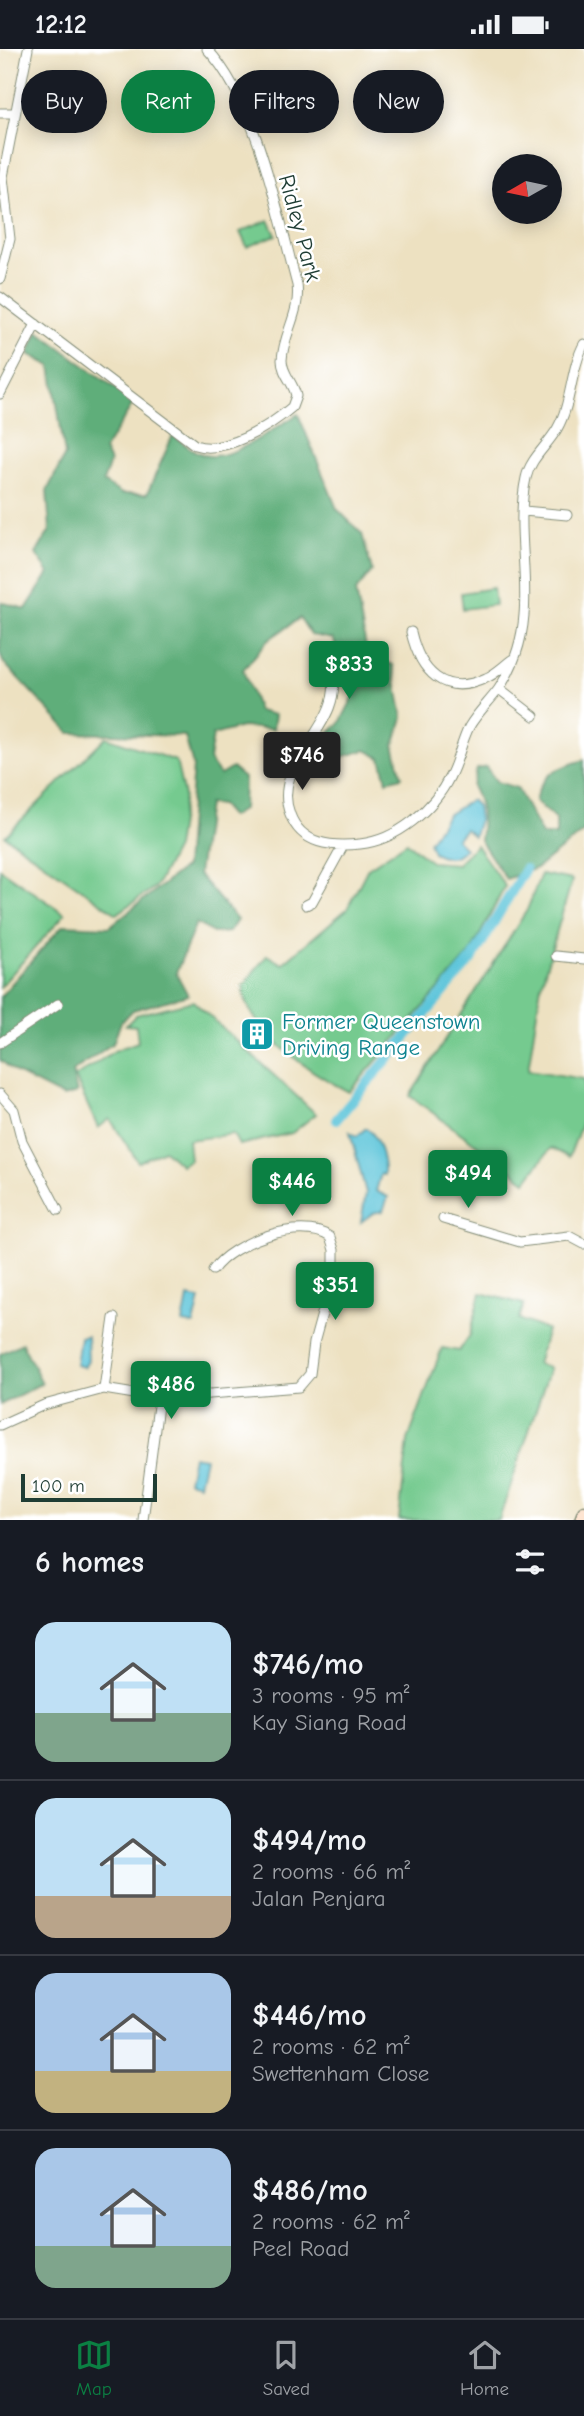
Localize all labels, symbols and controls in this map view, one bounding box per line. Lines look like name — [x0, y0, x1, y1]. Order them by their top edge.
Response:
text: 12:12 — [35, 10, 87, 40]
chip: Buy — [21, 70, 107, 133]
chip: Rent — [121, 70, 215, 133]
chip: Filters — [229, 70, 339, 133]
chip: New — [353, 70, 444, 133]
north arrow — [492, 154, 562, 224]
map controls — [492, 154, 562, 224]
street label: Ridley Park — [273, 172, 327, 284]
pin: $833 — [308, 641, 390, 701]
text: $833 — [325, 650, 373, 677]
pin: $746 — [261, 733, 343, 792]
text: $746 — [279, 741, 325, 768]
place label: Former Queenstown Driving Range — [282, 1008, 480, 1061]
building icon: Former Queenstown Driving Range — [238, 1015, 276, 1053]
pin: $494 — [427, 1151, 509, 1210]
pin: $446 — [251, 1159, 333, 1218]
text: $494 — [444, 1159, 492, 1186]
text: $446 — [268, 1167, 316, 1194]
pin: $351 — [294, 1263, 376, 1322]
text: $351 — [312, 1271, 358, 1298]
pin: $486 — [130, 1361, 212, 1421]
text: $486 — [147, 1370, 195, 1397]
scale bar — [21, 1471, 158, 1503]
text: 100 m — [32, 1475, 85, 1497]
icon: filters — [511, 1543, 549, 1581]
text: 6 homes — [35, 1545, 144, 1580]
text: $746/mo — [252, 1647, 363, 1682]
icon: home — [91, 1650, 175, 1734]
text: 3 rooms · 95 m² — [252, 1682, 410, 1709]
text: Kay Siang Road — [252, 1709, 407, 1736]
text: $494/mo — [252, 1823, 366, 1858]
icon: home — [91, 1826, 175, 1910]
text: 2 rooms · 66 m² — [252, 1858, 410, 1885]
text: Jalan Penjara — [252, 1885, 386, 1912]
text: $446/mo — [252, 1998, 366, 2033]
icon: home — [91, 2001, 175, 2085]
text: 2 rooms · 62 m² — [252, 2033, 410, 2060]
text: Swettenham Close — [252, 2060, 429, 2087]
text: $486/mo — [252, 2173, 368, 2208]
icon: home — [91, 2176, 175, 2260]
text: 2 rooms · 62 m² — [252, 2208, 410, 2235]
text: Peel Road — [252, 2235, 349, 2262]
tab: Map — [75, 2336, 113, 2400]
tab: Saved — [263, 2336, 310, 2400]
tab: Home — [460, 2336, 509, 2400]

